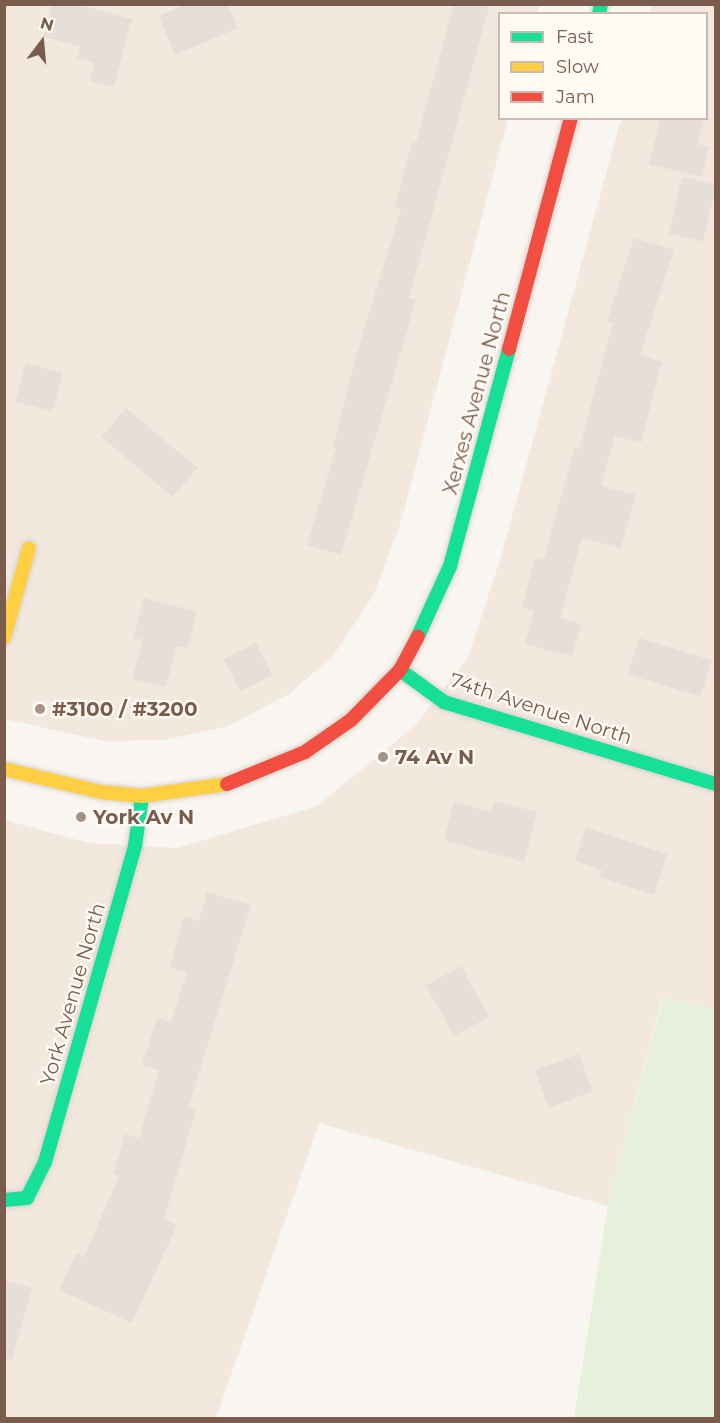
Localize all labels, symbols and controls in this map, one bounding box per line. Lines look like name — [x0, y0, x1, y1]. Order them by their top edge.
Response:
north arrow — [12, 12, 72, 72]
legend — [498, 12, 708, 120]
text: N — [38, 13, 56, 35]
text: Fast — [556, 26, 594, 48]
text: Slow — [556, 56, 599, 78]
text: Jam — [556, 86, 595, 108]
street label: Xerxes Avenue North — [438, 289, 516, 497]
street label: 74th Avenue North — [447, 668, 635, 750]
place label: #3100 / #3200 — [52, 697, 197, 721]
marker: #3100 / #3200 — [33, 702, 47, 716]
place label: 74 Av N — [395, 745, 474, 769]
marker: 74 Av N — [376, 750, 390, 764]
place label: York Av N — [93, 805, 194, 829]
marker: York Av N — [74, 810, 88, 824]
street label: York Avenue North — [35, 900, 111, 1088]

